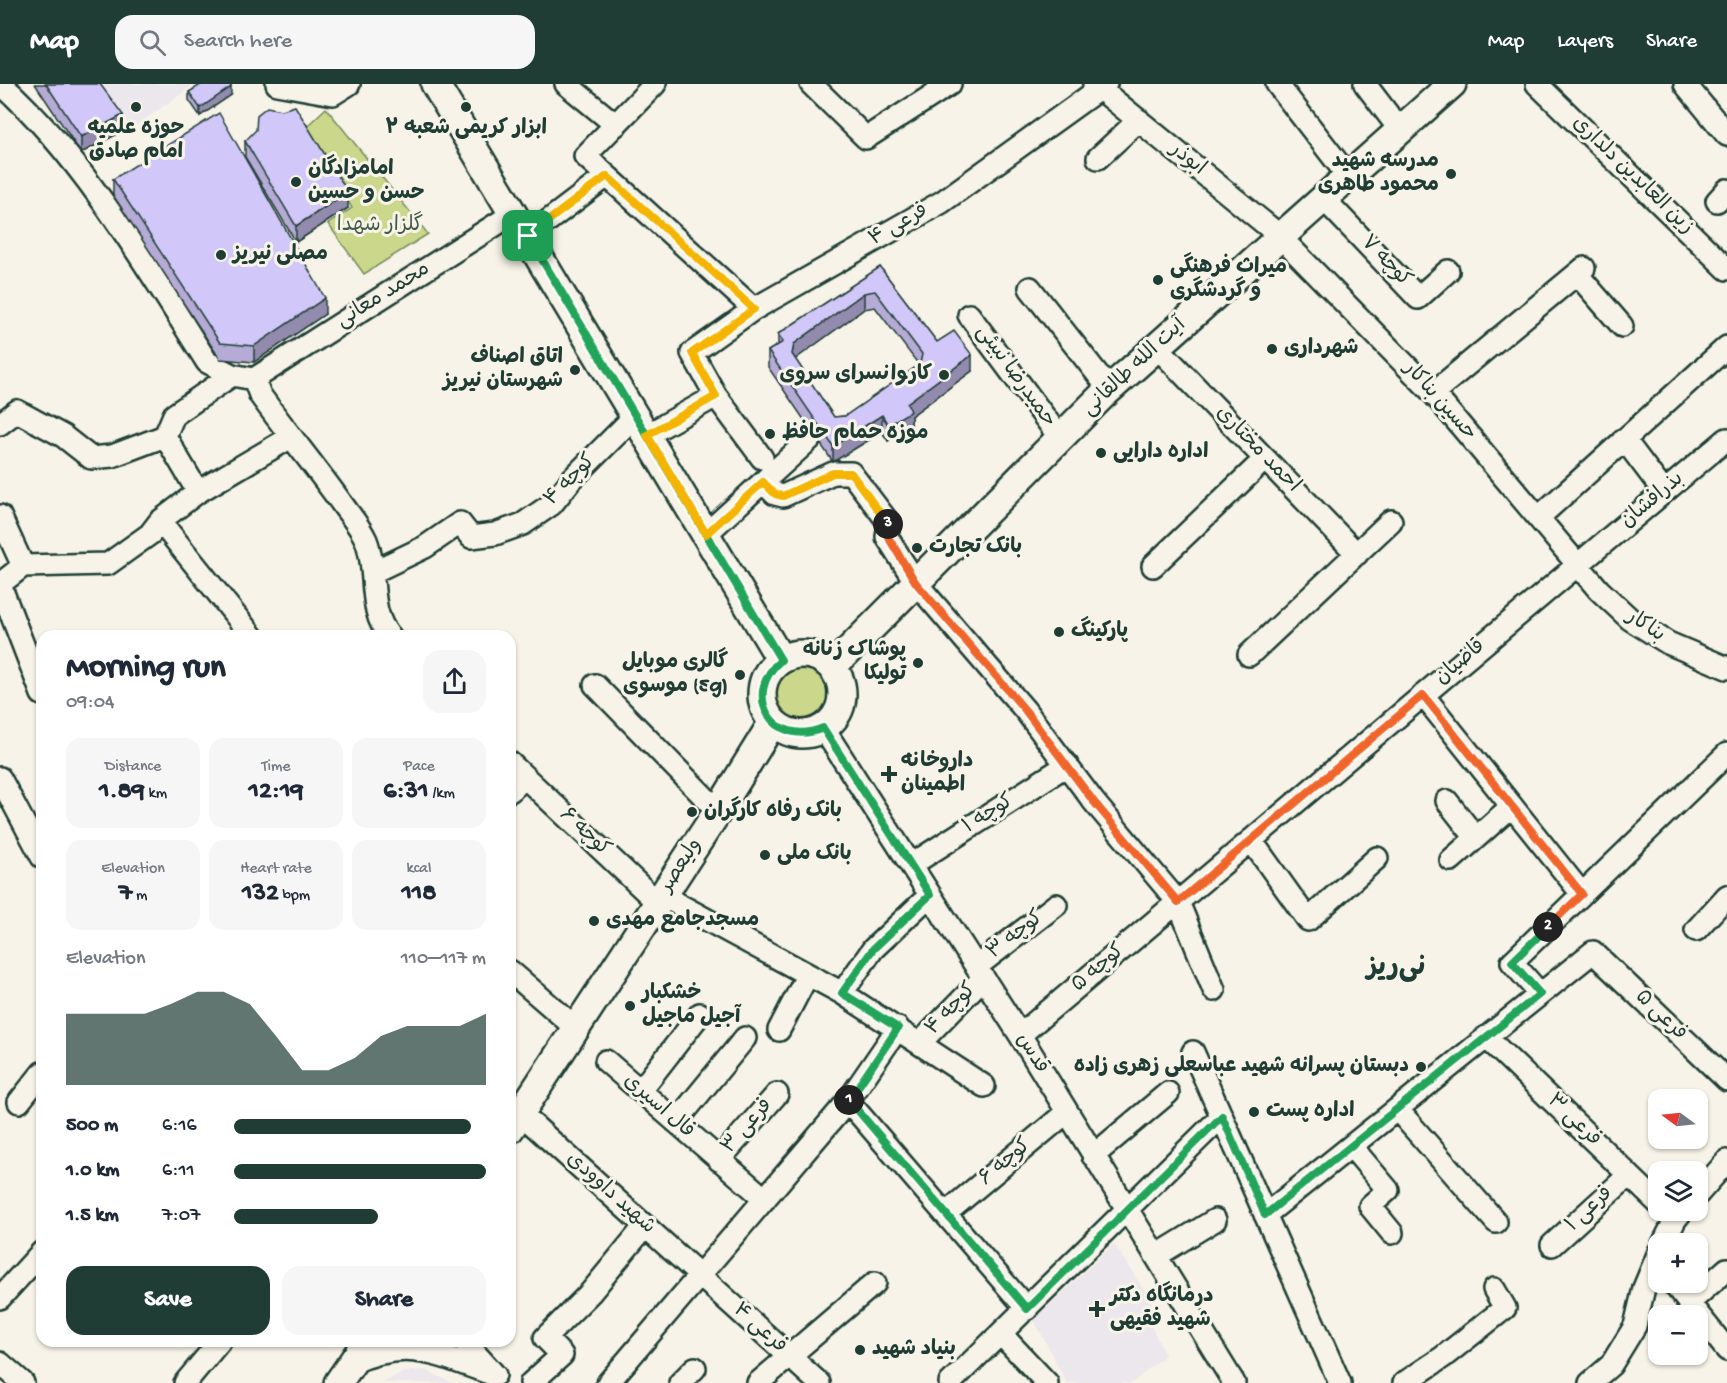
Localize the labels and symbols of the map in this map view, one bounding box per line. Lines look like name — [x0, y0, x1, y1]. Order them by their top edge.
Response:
marker: حوزه علمیه امام صادق — [129, 100, 143, 114]
marker: ابزار کریمی شعبه ۲ — [459, 100, 473, 114]
street label: زین العابدین دلداری — [1566, 112, 1698, 240]
place label: حوزه علمیه امام صادق — [88, 117, 184, 166]
place label: ابزار کریمی شعبه ۲ — [385, 117, 547, 142]
street label: ابوذر — [1162, 137, 1210, 182]
place label: مدرسه شهید محمود طاهری — [1318, 150, 1439, 199]
place label: امامزادگان حسن و حسین — [308, 154, 425, 207]
marker: مدرسه شهید محمود طاهری — [1444, 167, 1458, 181]
marker: امامزادگان حسن و حسین — [289, 175, 303, 189]
street label: فرعی ۴ — [865, 199, 933, 253]
pin — [502, 210, 553, 261]
park label: گلزار شهدا — [337, 211, 423, 239]
street label: کوچه ۷ — [1354, 231, 1416, 293]
place label: مصلی نیریز — [231, 243, 328, 268]
marker: مصلی نیریز — [214, 248, 228, 262]
place label: میراث فرهنگی و گردشگری — [1170, 252, 1287, 305]
street label: محمد معانی — [333, 257, 435, 335]
marker: میراث فرهنگی و گردشگری — [1151, 273, 1165, 287]
street label: آیت الله طالقانی — [1077, 312, 1193, 422]
street label: حمیدرضا نبیئی — [969, 321, 1061, 433]
place label: شهرداری — [1284, 337, 1358, 362]
marker: شهرداری — [1265, 342, 1279, 356]
place label: اتاق اصناف شهرستان نیریز — [441, 344, 563, 395]
street label: حسین بناکار — [1396, 356, 1481, 447]
marker: اتاق اصناف شهرستان نیریز — [568, 363, 582, 377]
place label: کاروانسرای سروی — [780, 363, 933, 388]
marker: کاروانسرای سروی — [937, 368, 951, 382]
street label: احمد مختاری — [1209, 401, 1305, 499]
place label: موزه حمام حافظ — [782, 419, 928, 447]
marker: موزه حمام حافظ — [763, 427, 777, 441]
place label: اداره دارایی — [1113, 441, 1208, 466]
marker: اداره دارایی — [1094, 446, 1108, 460]
street label: کوچه ۴ — [540, 450, 602, 512]
street label: بذرافشان — [1616, 467, 1690, 535]
pin: 3 — [873, 509, 903, 539]
place label: بانک تجارت — [929, 535, 1022, 561]
marker: بانک تجارت — [910, 541, 924, 555]
street label: بناکار — [1619, 604, 1669, 649]
place label: پارکینگ — [1071, 616, 1128, 645]
marker: پارکینگ — [1052, 625, 1066, 639]
street label: قاضیان — [1431, 635, 1491, 691]
place label: پوشاک زنانه تولیکا — [802, 639, 907, 688]
place label: گالری موبایل موسوی (5g) — [622, 647, 729, 700]
marker: پوشاک زنانه تولیکا — [911, 656, 925, 670]
marker: گالری موبایل موسوی (5g) — [733, 668, 747, 682]
place label: داروخانه اطمینان — [901, 750, 973, 799]
marker: داروخانه اطمینان — [882, 767, 896, 781]
street label: کوچه ۱ — [959, 790, 1019, 840]
place label: بانک رفاه کارگران — [704, 796, 842, 825]
street label: ۶ کوچه — [553, 803, 615, 863]
marker: بانک رفاه کارگران — [685, 805, 699, 819]
street label: ولیعصر — [654, 834, 709, 899]
place label: بانک ملی — [777, 842, 852, 868]
marker: بانک ملی — [758, 848, 772, 862]
street label: کوچه ۳ — [983, 906, 1049, 966]
place label: مسجدجامع مهدی — [606, 909, 759, 934]
pin: 2 — [1533, 912, 1563, 942]
marker: مسجدجامع مهدی — [587, 914, 601, 928]
street label: کوچه ۵ — [1067, 939, 1131, 999]
district label: نی‌ریز — [1364, 953, 1425, 985]
street label: کوچه ۴ — [921, 978, 983, 1042]
place label: خشکبار آجیل ماجیل — [640, 982, 742, 1031]
street label: فرعی ۵ — [1629, 985, 1691, 1047]
marker: خشکبار آجیل ماجیل — [623, 999, 637, 1013]
street label: قدس — [1009, 1029, 1053, 1079]
place label: دبستان پسرانه شهید عباسعلی زهری زاده — [1074, 1055, 1409, 1080]
marker: دبستان پسرانه شهید عباسعلی زهری زاده — [1414, 1060, 1428, 1074]
street label: فال اسیری — [617, 1069, 699, 1145]
pin: 1 — [834, 1085, 864, 1115]
street label: فرعی ۳ — [1541, 1089, 1605, 1153]
north arrow — [1648, 1089, 1708, 1149]
street label: فرعی ۳ — [717, 1094, 779, 1160]
place label: اداره پست — [1266, 1100, 1354, 1125]
marker: اداره پست — [1247, 1105, 1261, 1119]
street label: کوچه ۶ — [975, 1134, 1037, 1192]
street label: شهید داوودی — [560, 1147, 660, 1241]
street label: فرعی ۱ — [1561, 1182, 1619, 1238]
place label: درمانگاه دکتر شهید فقیهی — [1108, 1281, 1214, 1334]
street label: فرعی ۴ — [727, 1298, 791, 1360]
marker: درمانگاه دکتر شهید فقیهی — [1088, 1300, 1106, 1318]
place label: بنیاد شهید — [872, 1338, 956, 1363]
marker: بنیاد شهید — [853, 1343, 867, 1357]

